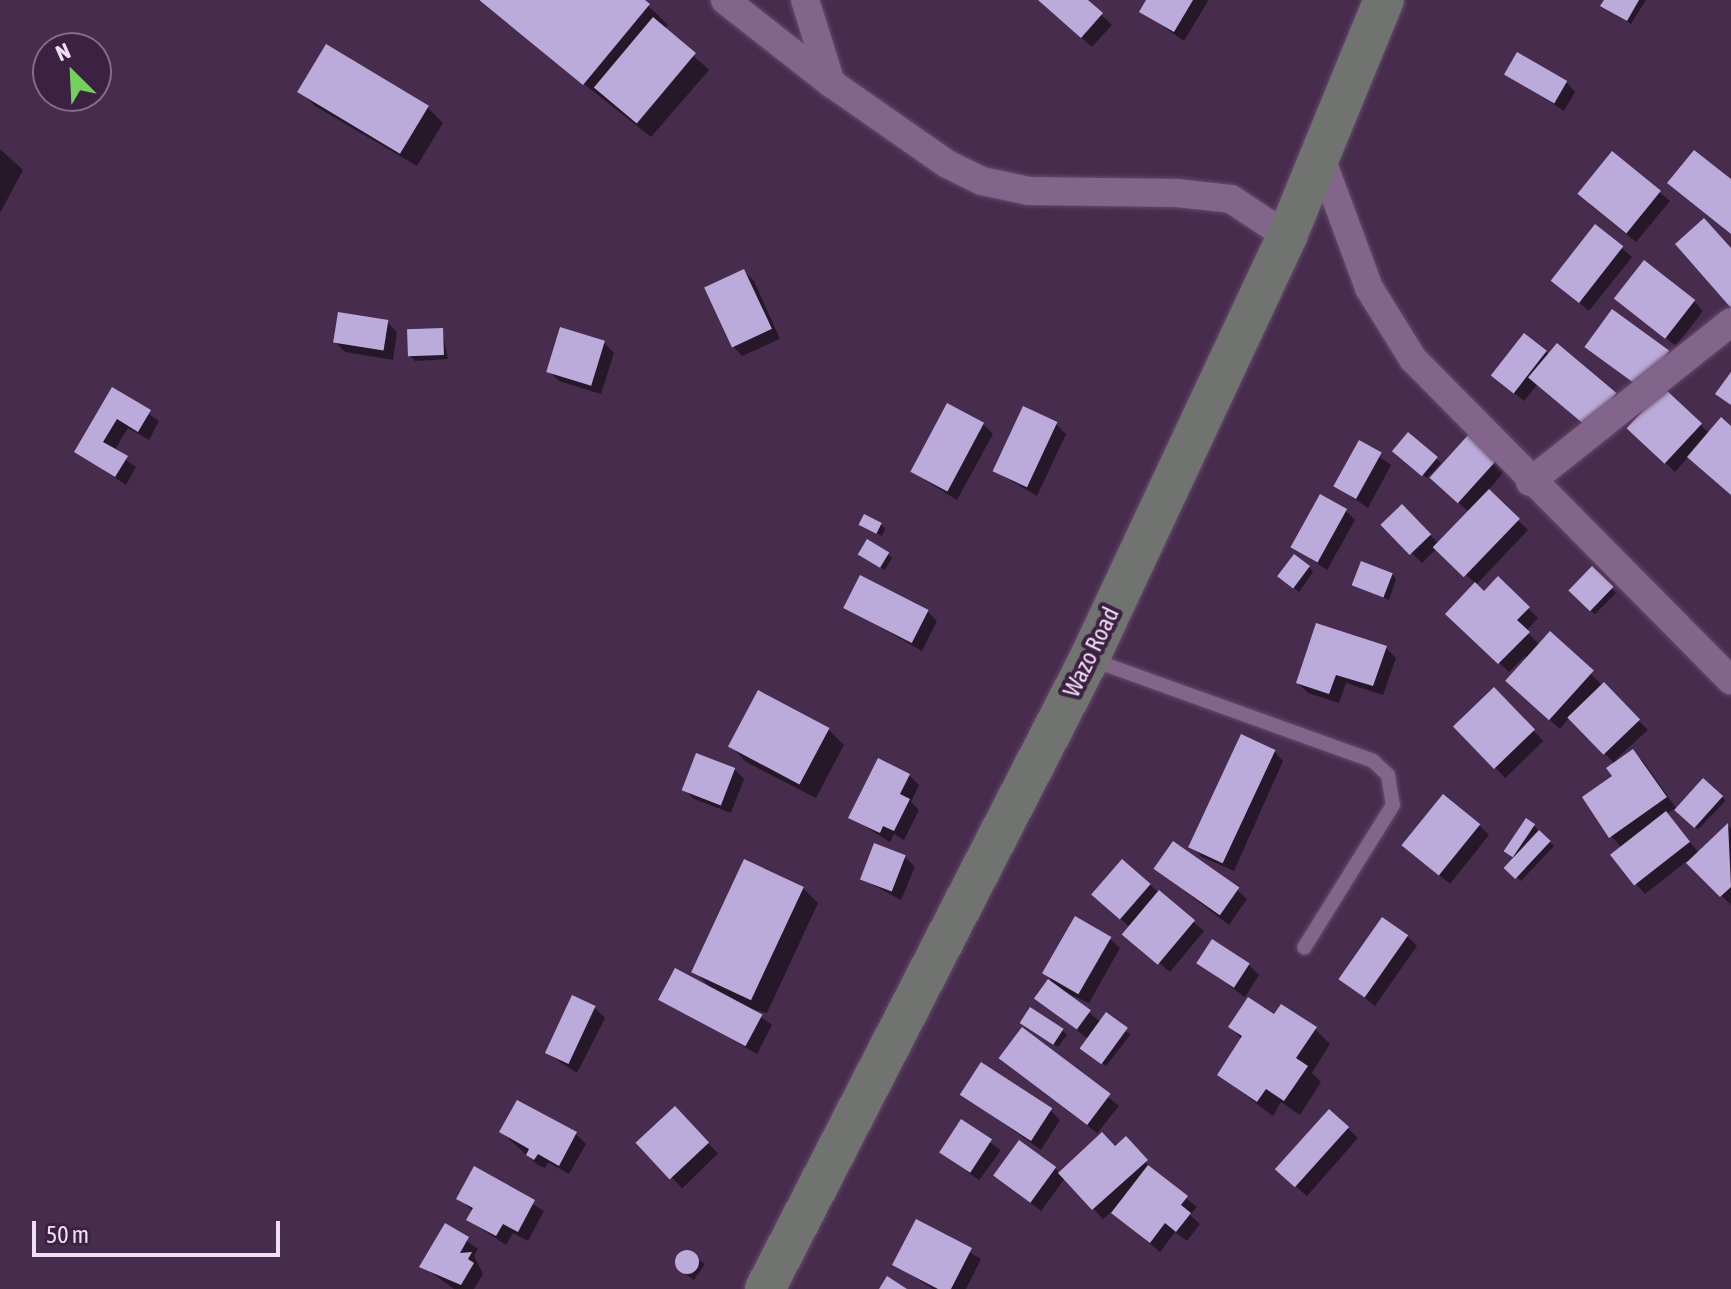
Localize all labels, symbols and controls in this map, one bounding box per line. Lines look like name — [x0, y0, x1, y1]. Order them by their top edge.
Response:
north arrow — [32, 32, 112, 112]
text: N — [52, 37, 74, 66]
street label: Wazo Road — [1057, 602, 1125, 702]
scale bar — [36, 1205, 284, 1255]
text: 50 m — [46, 1221, 89, 1248]

